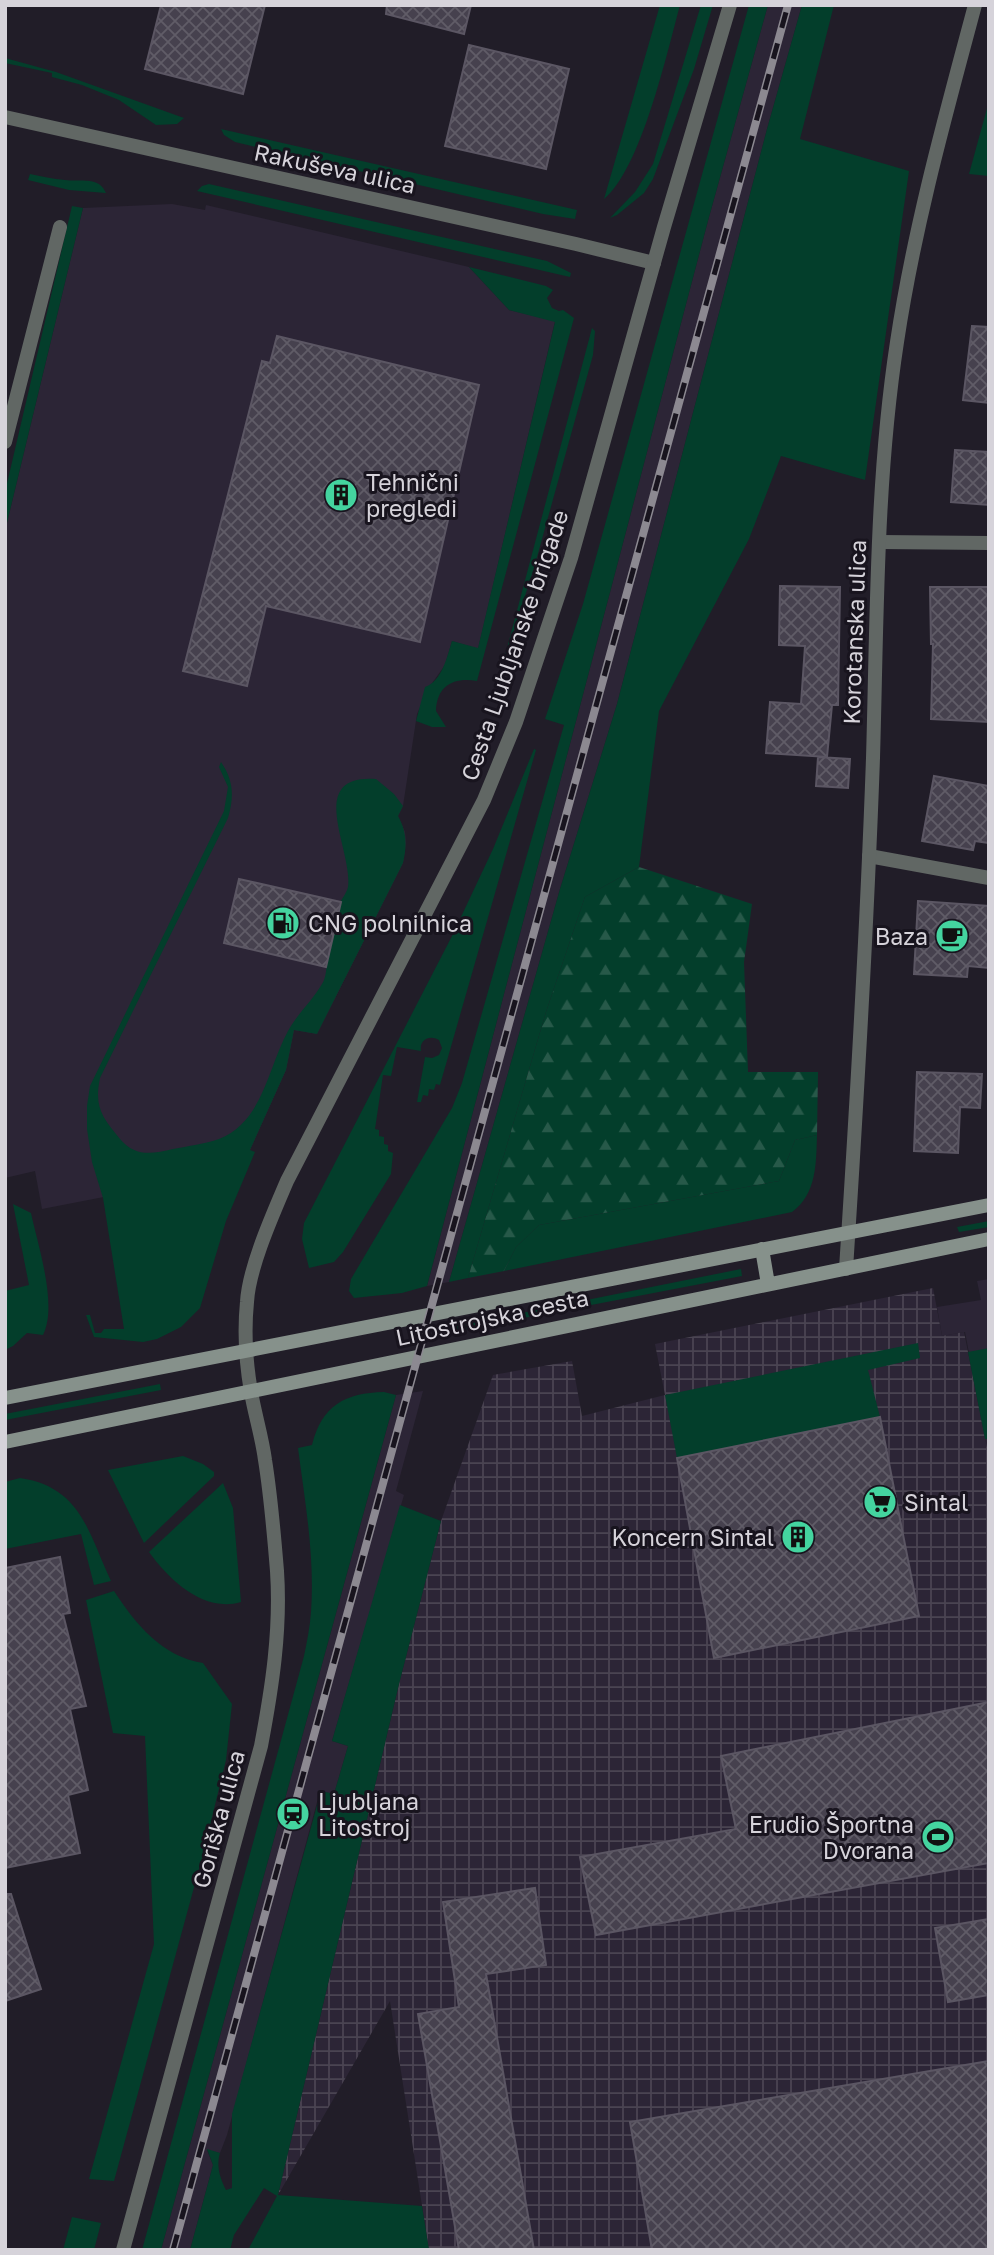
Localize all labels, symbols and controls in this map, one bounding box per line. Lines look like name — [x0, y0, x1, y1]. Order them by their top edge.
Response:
street label: Rakuševa ulica — [252, 137, 418, 199]
place label: Tehnični pregledi — [366, 468, 459, 522]
building icon: Tehnični pregledi — [322, 476, 360, 514]
street label: Cesta Ljubljanske brigade — [454, 506, 574, 784]
street label: Korotanska ulica — [837, 539, 871, 725]
fuel station icon: CNG polnilnica — [264, 904, 302, 942]
place label: CNG polnilnica — [308, 909, 472, 937]
cafe icon: Baza — [933, 917, 971, 955]
place label: Baza — [875, 922, 928, 950]
street label: Litostrojska cesta — [393, 1283, 591, 1351]
supermarket icon: Sintal — [861, 1483, 899, 1521]
place label: Sintal — [904, 1488, 968, 1516]
building icon: Koncern Sintal — [779, 1518, 817, 1556]
place label: Koncern Sintal — [612, 1523, 774, 1551]
street label: Goriška ulica — [186, 1747, 250, 1891]
place label: Ljubljana Litostroj — [318, 1787, 419, 1841]
station icon: Ljubljana Litostroj — [274, 1795, 312, 1833]
place label: Erudio Športna Dvorana — [749, 1810, 914, 1864]
sports icon: Erudio Športna Dvorana — [919, 1818, 957, 1856]

